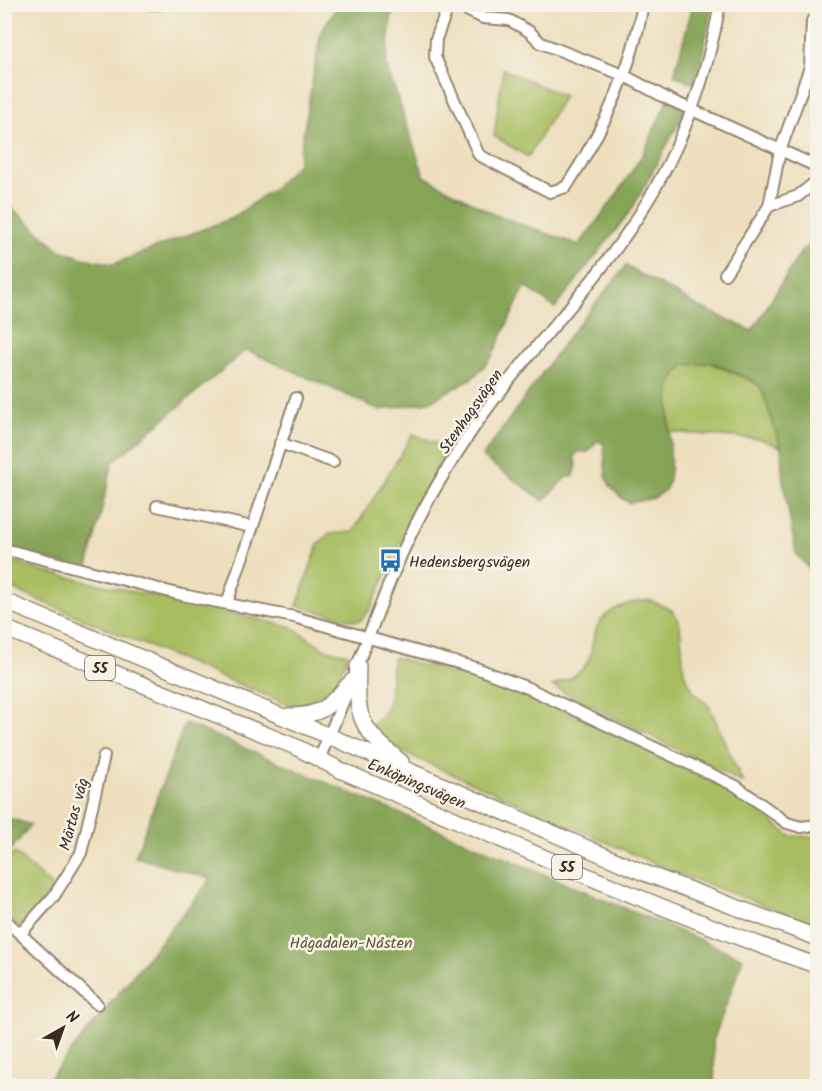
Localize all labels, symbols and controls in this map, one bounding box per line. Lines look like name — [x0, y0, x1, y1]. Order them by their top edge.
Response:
street label: Stenhagsvägen — [433, 364, 510, 459]
bus stop icon: Hedensbergsvägen — [378, 548, 404, 574]
place label: Hedensbergsvägen — [409, 550, 530, 575]
road number: 55 — [85, 656, 115, 680]
street label: Enköpingsvägen — [363, 752, 469, 816]
street label: Märtas väg — [53, 775, 96, 854]
road number: 55 — [552, 855, 582, 879]
park label: Hågadalen-Nåsten — [290, 931, 412, 956]
north arrow — [33, 998, 93, 1058]
text: N — [60, 1005, 84, 1030]

